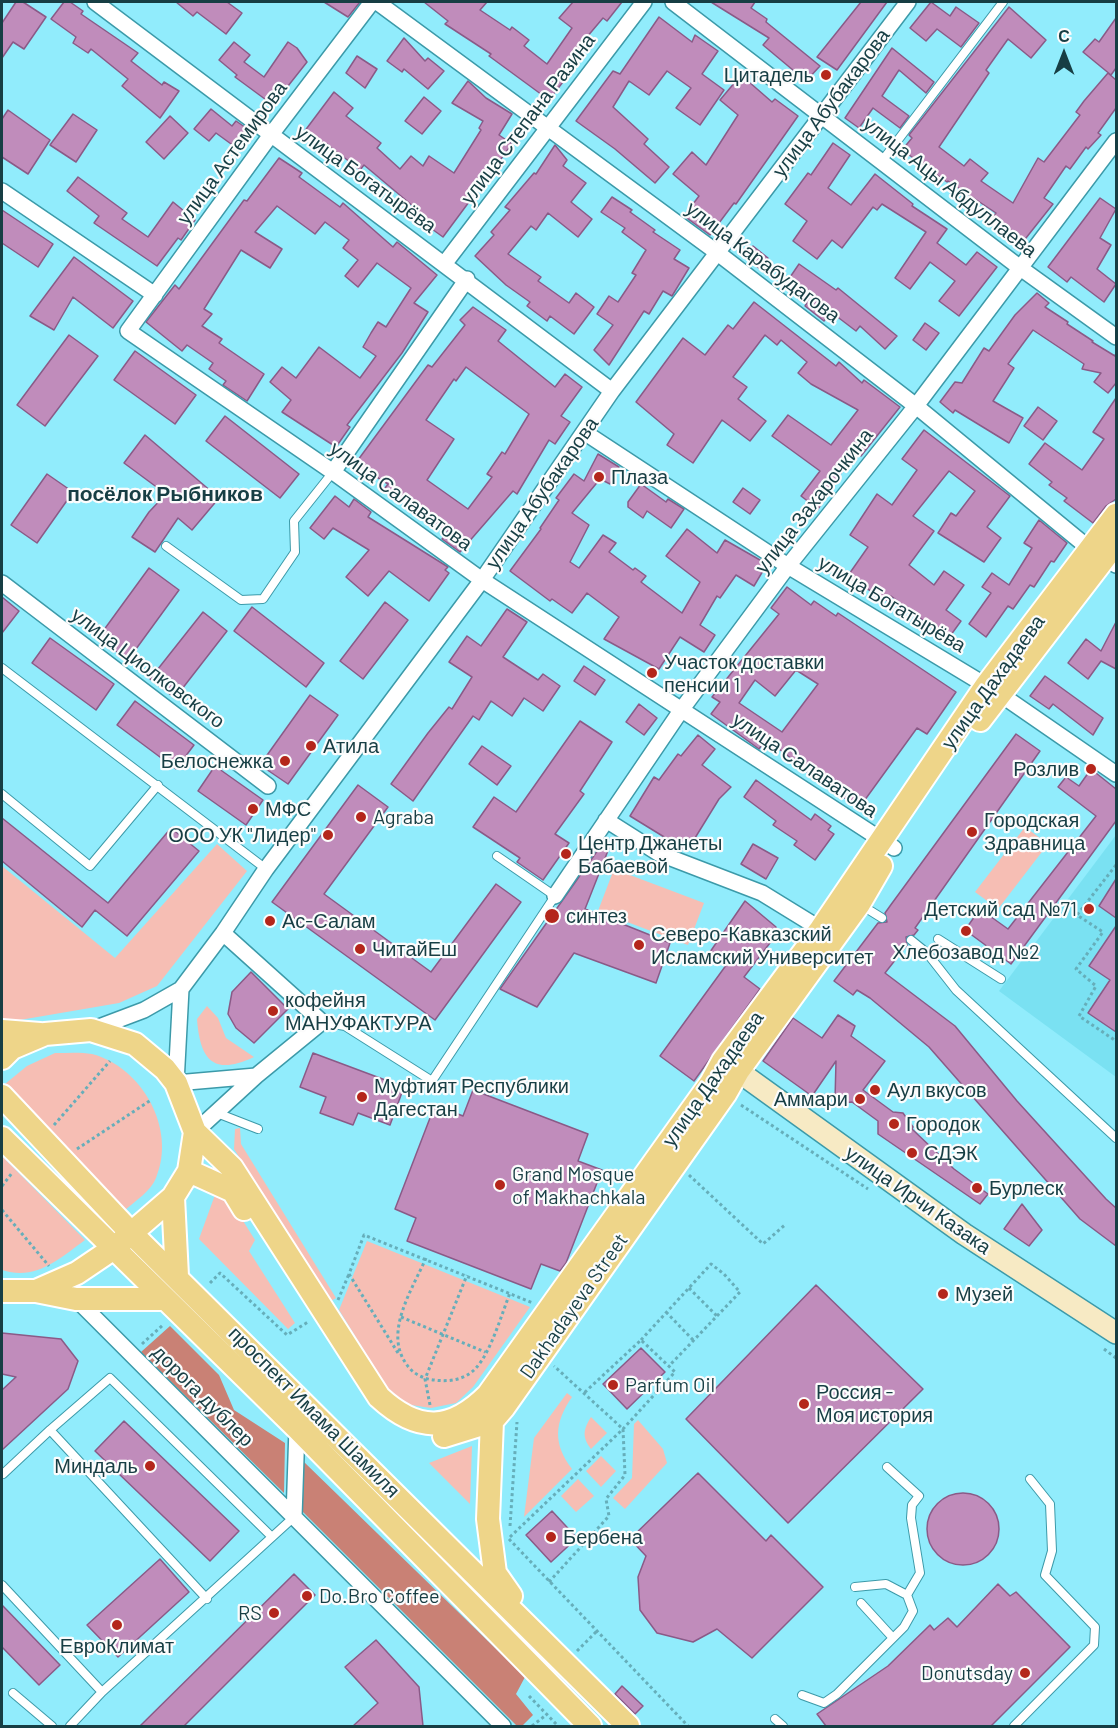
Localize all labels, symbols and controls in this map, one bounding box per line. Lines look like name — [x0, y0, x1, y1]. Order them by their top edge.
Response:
street label: улица Абубакарова — [767, 24, 895, 182]
north arrow — [1034, 24, 1094, 84]
text: С — [1058, 26, 1070, 45]
street label: улица Степана Разина — [456, 29, 600, 209]
place label: Цитадель — [724, 63, 814, 87]
marker: Цитадель — [819, 68, 833, 82]
street label: улица Астемирова — [172, 77, 292, 229]
street label: улица Ацы Абдуллаева — [858, 112, 1042, 262]
street label: улица Богатырёва — [291, 120, 441, 238]
street label: улица Карабудагова — [681, 196, 845, 328]
street label: улица Абубакарова — [481, 412, 603, 574]
street label: улица Захарочкина — [750, 424, 878, 578]
street label: улица Салаватова — [325, 436, 477, 556]
place label: Плаза — [611, 465, 668, 489]
marker: Плаза — [592, 470, 606, 484]
district label: посёлок Рыбников — [67, 481, 263, 507]
street label: улица Богатырёва — [814, 550, 970, 658]
street label: улица Циолковского — [67, 602, 229, 734]
street label: улица Дахадаева — [936, 610, 1050, 754]
place label: Участок доставки пенсии 1 — [664, 650, 824, 697]
marker: Участок доставки пенсии 1 — [645, 666, 659, 680]
street label: улица Салаватова — [728, 707, 882, 823]
place label: Атила — [323, 734, 379, 758]
marker: Атила — [304, 739, 318, 753]
place label: Белоснежка — [161, 749, 273, 773]
marker: Белоснежка — [278, 754, 292, 768]
place label: Розлив — [1013, 757, 1079, 781]
marker: Розлив — [1084, 762, 1098, 776]
place label: МФС — [265, 797, 311, 821]
marker: МФС — [246, 802, 260, 816]
place label: Agraba — [373, 805, 434, 829]
place label: Городская Здравница — [984, 808, 1085, 855]
marker: Agraba — [354, 810, 368, 824]
place label: ООО УК "Лидер" — [168, 823, 316, 847]
marker: Городская Здравница — [965, 825, 979, 839]
marker: ООО УК "Лидер" — [321, 828, 335, 842]
place label: Центр Джанеты Бабаевой — [578, 831, 722, 878]
marker: Центр Джанеты Бабаевой — [559, 847, 573, 861]
place label: Детский сад №71 — [924, 897, 1077, 921]
marker: Детский сад №71 — [1082, 902, 1096, 916]
place label: синтез — [566, 904, 627, 928]
marker: синтез — [543, 907, 561, 925]
place label: Ас-Салам — [282, 909, 376, 933]
marker: Ас-Салам — [263, 914, 277, 928]
place label: Северо-Кавказский Исламский Университет — [651, 922, 873, 969]
marker: Хлебозавод №2 — [959, 924, 973, 938]
place label: ЧитайЕш — [372, 937, 457, 961]
marker: Северо-Кавказский Исламский Университет — [632, 938, 646, 952]
place label: Хлебозавод №2 — [892, 940, 1040, 964]
marker: ЧитайЕш — [353, 942, 367, 956]
place label: кофейня МАНУФАКТУРА — [285, 988, 432, 1035]
marker: кофейня МАНУФАКТУРА — [266, 1004, 280, 1018]
street label: улица Дахадаева — [657, 1007, 769, 1151]
place label: Муфтият Республики Дагестан — [374, 1074, 569, 1121]
place label: Аул вкусов — [887, 1078, 987, 1102]
marker: Аул вкусов — [868, 1083, 882, 1097]
place label: Аммари — [774, 1087, 848, 1111]
marker: Муфтият Республики Дагестан — [355, 1090, 369, 1104]
marker: Аммари — [853, 1092, 867, 1106]
place label: Городок — [906, 1112, 980, 1136]
marker: Городок — [887, 1117, 901, 1131]
street label: улица Ирчи Казака — [840, 1141, 996, 1259]
place label: СДЭК — [924, 1141, 978, 1165]
marker: СДЭК — [905, 1146, 919, 1160]
place label: Grand Mosque of Makhachkala — [512, 1162, 645, 1209]
place label: Бурлеск — [989, 1176, 1063, 1200]
marker: Grand Mosque of Makhachkala — [493, 1178, 507, 1192]
marker: Бурлеск — [970, 1181, 984, 1195]
street label: Dakhadayeva Street — [515, 1229, 633, 1383]
place label: Музей — [955, 1282, 1013, 1306]
marker: Музей — [936, 1287, 950, 1301]
street label: проспект Имама Шамиля — [223, 1321, 405, 1503]
street label: дорога дублер — [147, 1340, 259, 1452]
place label: Parfum Oil — [625, 1373, 715, 1397]
marker: Parfum Oil — [606, 1378, 620, 1392]
place label: Россия - Моя история — [816, 1380, 933, 1427]
marker: Россия - Моя история — [797, 1397, 811, 1411]
place label: Миндаль — [54, 1454, 138, 1478]
marker: Миндаль — [143, 1459, 157, 1473]
place label: Бербена — [563, 1525, 643, 1549]
marker: Бербена — [544, 1530, 558, 1544]
place label: Do.Bro Coffee — [319, 1584, 440, 1608]
marker: Do.Bro Coffee — [300, 1589, 314, 1603]
place label: RS — [238, 1601, 262, 1625]
marker: RS — [267, 1606, 281, 1620]
marker: ЕвроКлимат — [110, 1618, 124, 1632]
place label: ЕвроКлимат — [60, 1634, 174, 1658]
place label: Donutsday — [921, 1661, 1013, 1685]
marker: Donutsday — [1018, 1666, 1032, 1680]

